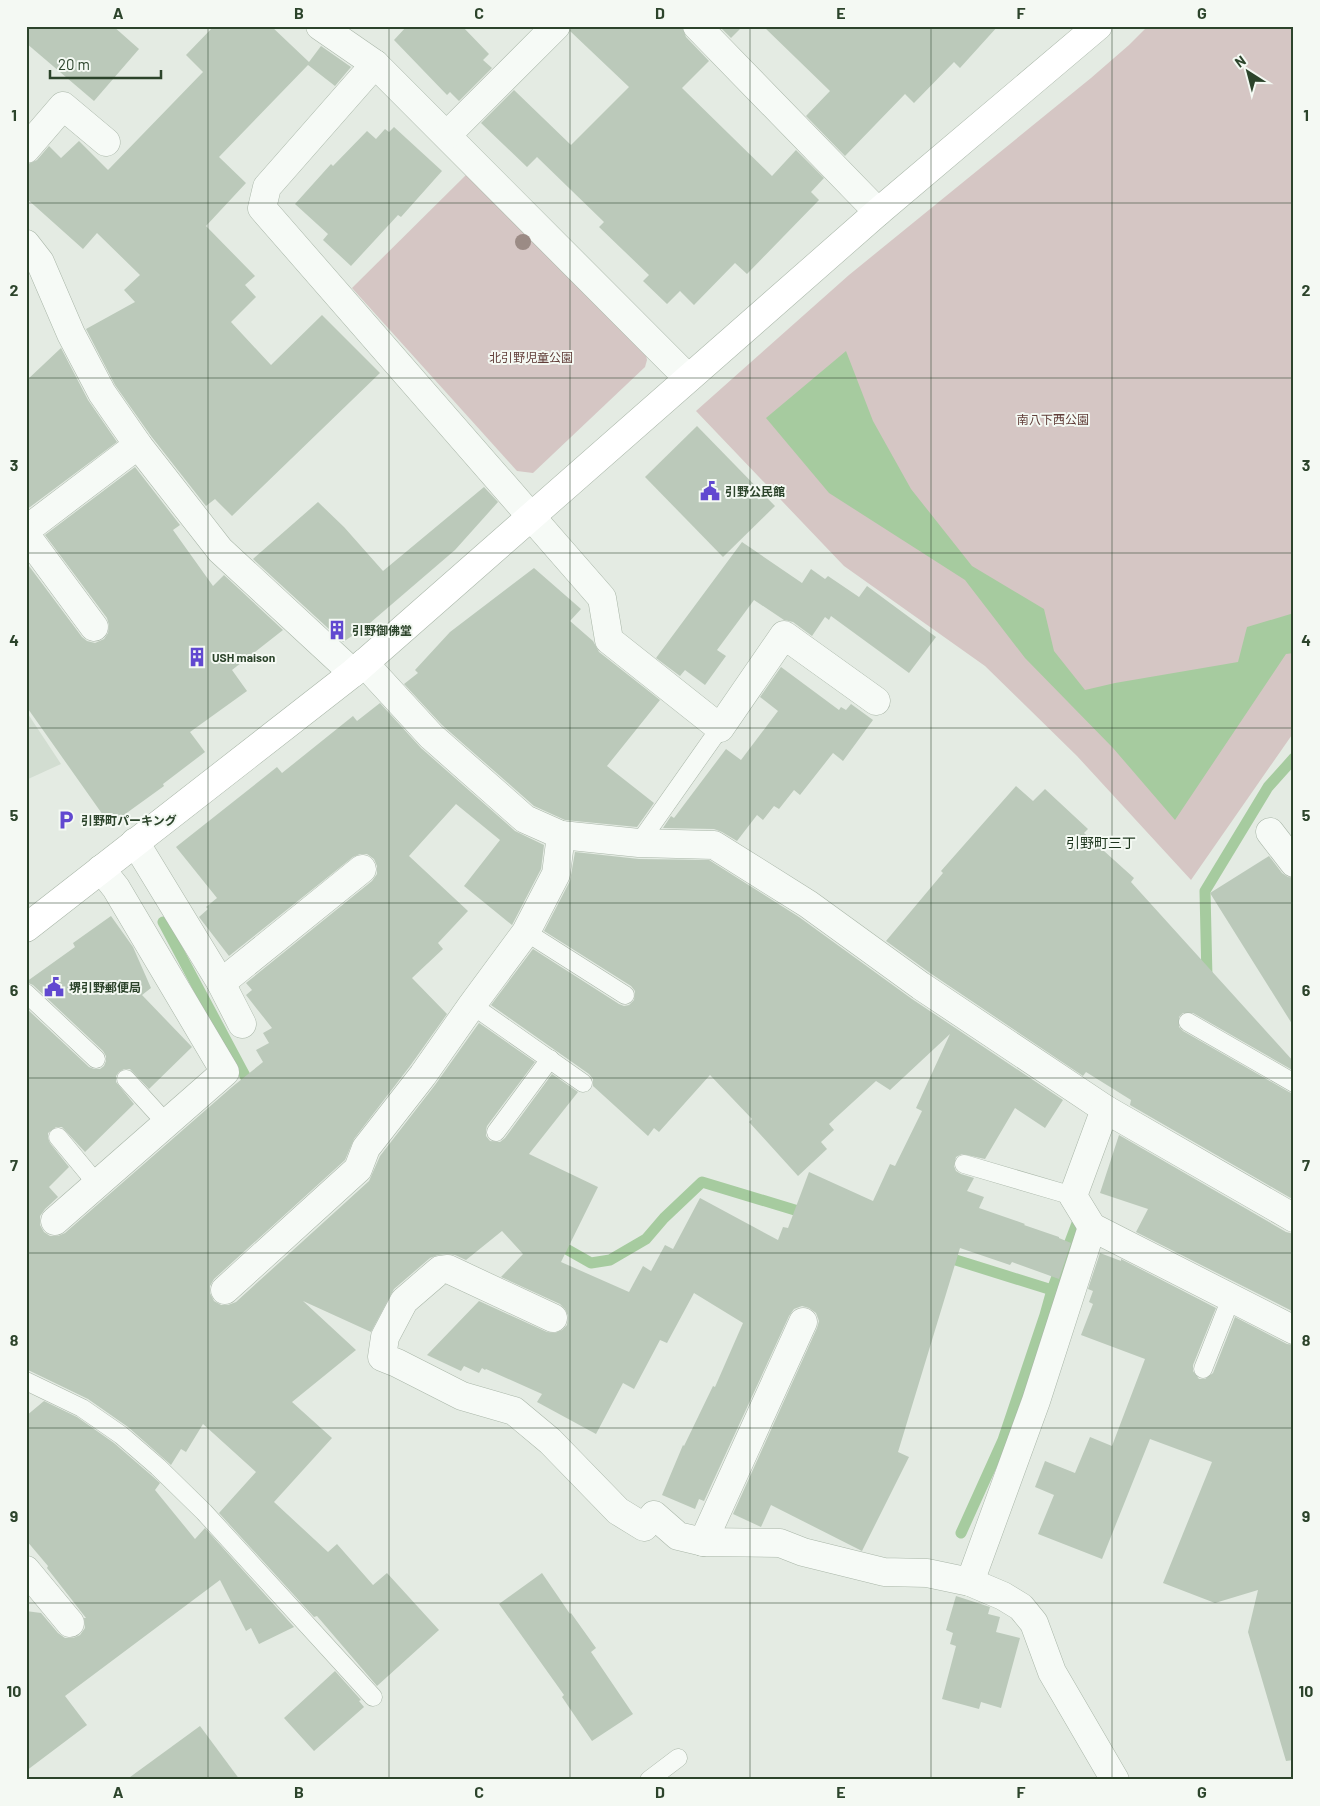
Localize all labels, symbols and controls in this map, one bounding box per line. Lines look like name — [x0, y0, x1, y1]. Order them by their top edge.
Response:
text: A — [113, 3, 124, 22]
text: B — [294, 3, 304, 22]
text: C — [474, 3, 484, 22]
text: D — [655, 3, 665, 22]
text: E — [836, 3, 846, 22]
text: F — [1017, 3, 1026, 22]
text: G — [1197, 3, 1207, 22]
scale bar — [50, 48, 161, 80]
north arrow — [1222, 48, 1272, 98]
text: N — [1231, 51, 1249, 71]
text: 20 m — [58, 55, 90, 73]
text: 1 — [11, 105, 17, 124]
text: 1 — [1303, 105, 1309, 124]
text: 2 — [10, 280, 19, 299]
text: 2 — [1302, 280, 1311, 299]
park label: 北引野児童公園 — [489, 350, 573, 364]
park label: 南八下西公園 — [1017, 412, 1089, 426]
text: 3 — [10, 455, 18, 474]
text: 3 — [1302, 455, 1310, 474]
public building icon: 引野公民館 — [699, 480, 721, 502]
place label: 引野公民館 — [725, 484, 785, 498]
building icon: 引野御佛堂 — [326, 619, 348, 641]
place label: 引野御佛堂 — [352, 623, 412, 637]
text: 4 — [9, 630, 19, 649]
text: 4 — [1301, 630, 1311, 649]
building icon: USH maison — [186, 646, 208, 668]
place label: USH maison — [212, 650, 275, 664]
text: 5 — [10, 805, 19, 824]
text: 5 — [1302, 805, 1311, 824]
parking icon: 引野町パーキング — [55, 809, 77, 831]
place label: 引野町パーキング — [81, 813, 177, 827]
district label: 引野町三丁 — [1066, 834, 1136, 851]
public building icon: 堺引野郵便局 — [43, 976, 65, 998]
text: 6 — [10, 980, 19, 999]
place label: 堺引野郵便局 — [69, 980, 141, 994]
text: 6 — [1302, 980, 1311, 999]
text: 7 — [10, 1155, 18, 1174]
text: 7 — [1302, 1155, 1310, 1174]
text: 8 — [10, 1330, 19, 1349]
text: 8 — [1302, 1330, 1311, 1349]
text: 9 — [10, 1506, 18, 1525]
text: 9 — [1302, 1506, 1310, 1525]
text: 10 — [7, 1681, 21, 1700]
text: 10 — [1299, 1681, 1313, 1700]
text: A — [113, 1782, 124, 1801]
text: B — [294, 1782, 304, 1801]
text: C — [474, 1782, 484, 1801]
text: D — [655, 1782, 665, 1801]
text: E — [836, 1782, 846, 1801]
text: F — [1017, 1782, 1026, 1801]
text: G — [1197, 1782, 1207, 1801]

